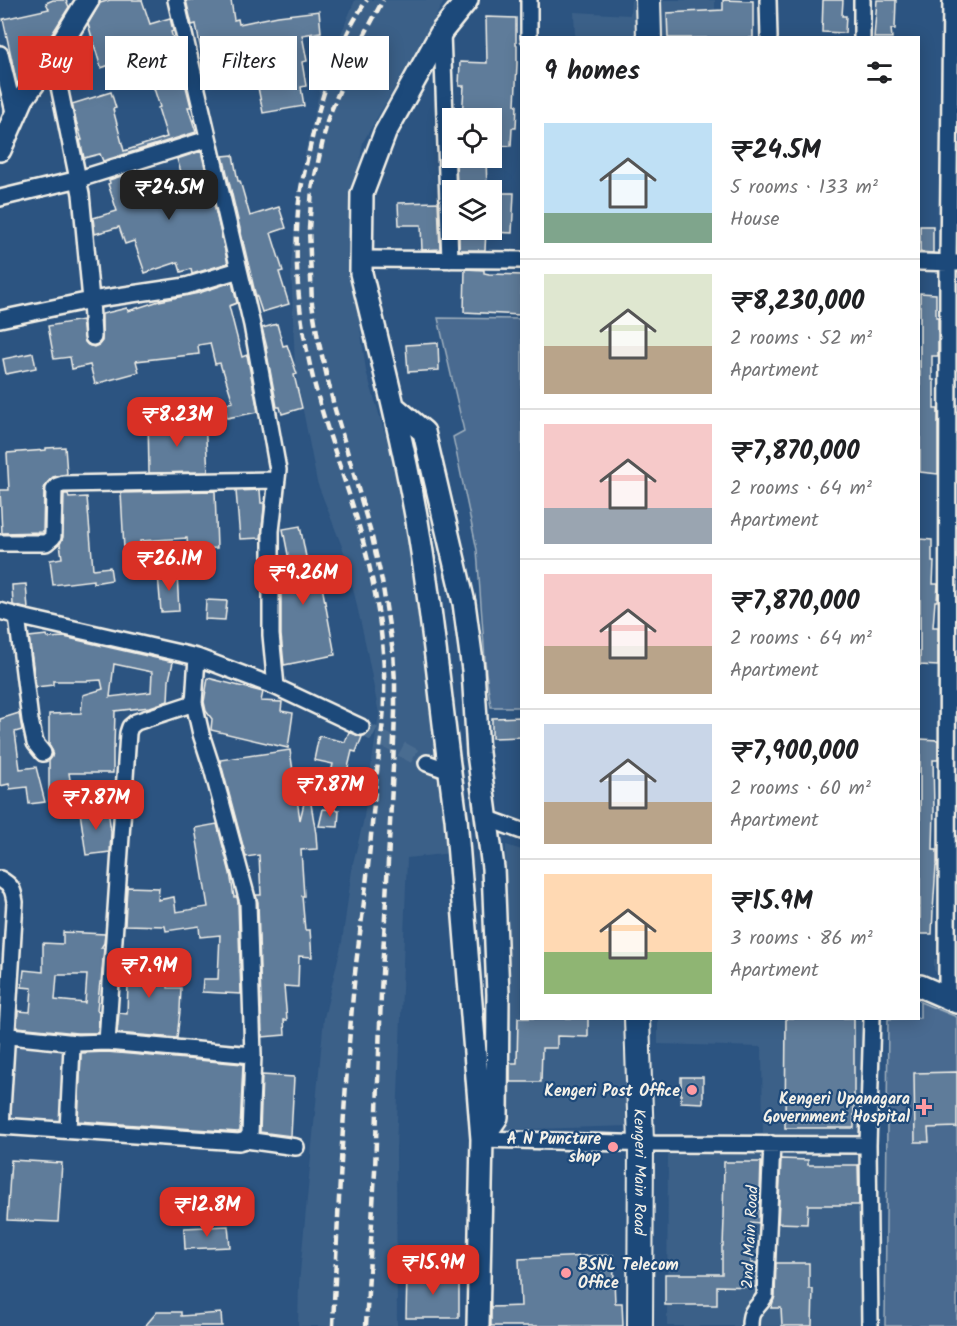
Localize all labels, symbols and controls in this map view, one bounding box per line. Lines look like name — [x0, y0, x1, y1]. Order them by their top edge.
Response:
chip: Buy — [18, 36, 93, 90]
chip: Rent — [105, 36, 188, 90]
chip: Filters — [200, 36, 297, 90]
chip: New — [309, 36, 389, 90]
text: 9 homes — [544, 51, 640, 93]
icon: filters — [863, 56, 896, 89]
map controls — [442, 108, 502, 240]
button: locate — [442, 108, 502, 168]
text: ₹24.5M — [730, 130, 821, 172]
icon: home — [592, 147, 664, 219]
pin: ₹24.5M — [120, 170, 218, 221]
text: 5 rooms · 133 m² — [730, 172, 878, 204]
text: ₹24.5M — [134, 173, 204, 205]
button: layers — [442, 180, 502, 240]
text: House — [730, 204, 780, 236]
text: ₹8,230,000 — [730, 281, 864, 323]
icon: home — [592, 298, 664, 370]
text: 2 rooms · 52 m² — [730, 323, 872, 355]
text: Apartment — [730, 355, 819, 387]
pin: ₹8.23M — [128, 397, 226, 448]
text: ₹8.23M — [141, 400, 213, 432]
text: ₹7,870,000 — [730, 431, 859, 473]
icon: home — [592, 448, 664, 520]
text: 2 rooms · 64 m² — [730, 473, 872, 505]
text: Apartment — [730, 505, 819, 537]
pin: ₹26.1M — [120, 541, 218, 592]
text: ₹26.1M — [136, 544, 202, 576]
pin: ₹9.26M — [254, 555, 352, 606]
text: ₹9.26M — [268, 558, 338, 590]
text: ₹7,870,000 — [730, 581, 859, 623]
icon: home — [592, 598, 664, 670]
text: 2 rooms · 64 m² — [730, 623, 872, 655]
text: Apartment — [730, 655, 819, 687]
text: ₹7,900,000 — [730, 731, 858, 773]
icon: home — [592, 748, 664, 820]
pin: ₹7.87M — [281, 767, 379, 818]
text: ₹7.87M — [296, 770, 364, 802]
text: 2 rooms · 60 m² — [730, 773, 871, 805]
pin: ₹7.87M — [47, 780, 145, 831]
text: ₹7.87M — [62, 783, 130, 815]
text: Apartment — [730, 805, 819, 837]
text: ₹15.9M — [730, 881, 813, 923]
icon: home — [592, 898, 664, 970]
text: 3 rooms · 86 m² — [730, 923, 873, 955]
pin: ₹7.9M — [107, 948, 191, 999]
text: ₹7.9M — [121, 951, 177, 983]
text: Apartment — [730, 955, 819, 987]
place label: Kengeri Post Office — [544, 1079, 680, 1104]
marker: Kengeri Post Office — [685, 1083, 699, 1097]
place label: Kengeri Upanagara Government Hospital — [763, 1087, 911, 1130]
marker: Kengeri Upanagara Government Hospital — [915, 1098, 933, 1116]
street label: Kengeri Main Road — [626, 1108, 652, 1236]
place label: A N Puncture shop — [507, 1127, 601, 1170]
marker: A N Puncture shop — [606, 1140, 620, 1154]
street label: 2nd Main Road — [735, 1184, 766, 1289]
pin: ₹12.8M — [158, 1187, 256, 1238]
text: ₹12.8M — [174, 1190, 240, 1222]
pin: ₹15.9M — [384, 1245, 482, 1296]
text: ₹15.9M — [401, 1248, 465, 1280]
place label: BSNL Telecom Office — [578, 1253, 679, 1296]
marker: BSNL Telecom Office — [559, 1266, 573, 1280]

